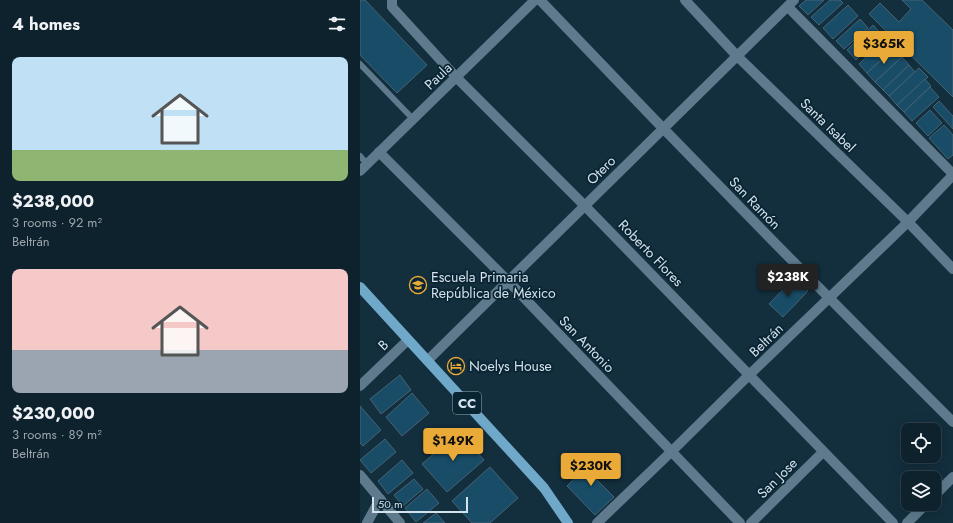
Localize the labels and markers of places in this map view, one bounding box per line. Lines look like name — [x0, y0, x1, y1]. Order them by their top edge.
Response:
pin: $365K — [856, 31, 912, 65]
pin: $238K — [760, 264, 816, 298]
place label: Escuela Primaria República de México — [431, 267, 556, 303]
school or university icon: Escuela Primaria República de México — [408, 275, 428, 295]
hotel icon: Noelys House — [446, 356, 466, 376]
place label: Noelys House — [469, 356, 552, 376]
pin: $149K — [425, 428, 481, 462]
pin: $230K — [563, 453, 619, 487]

